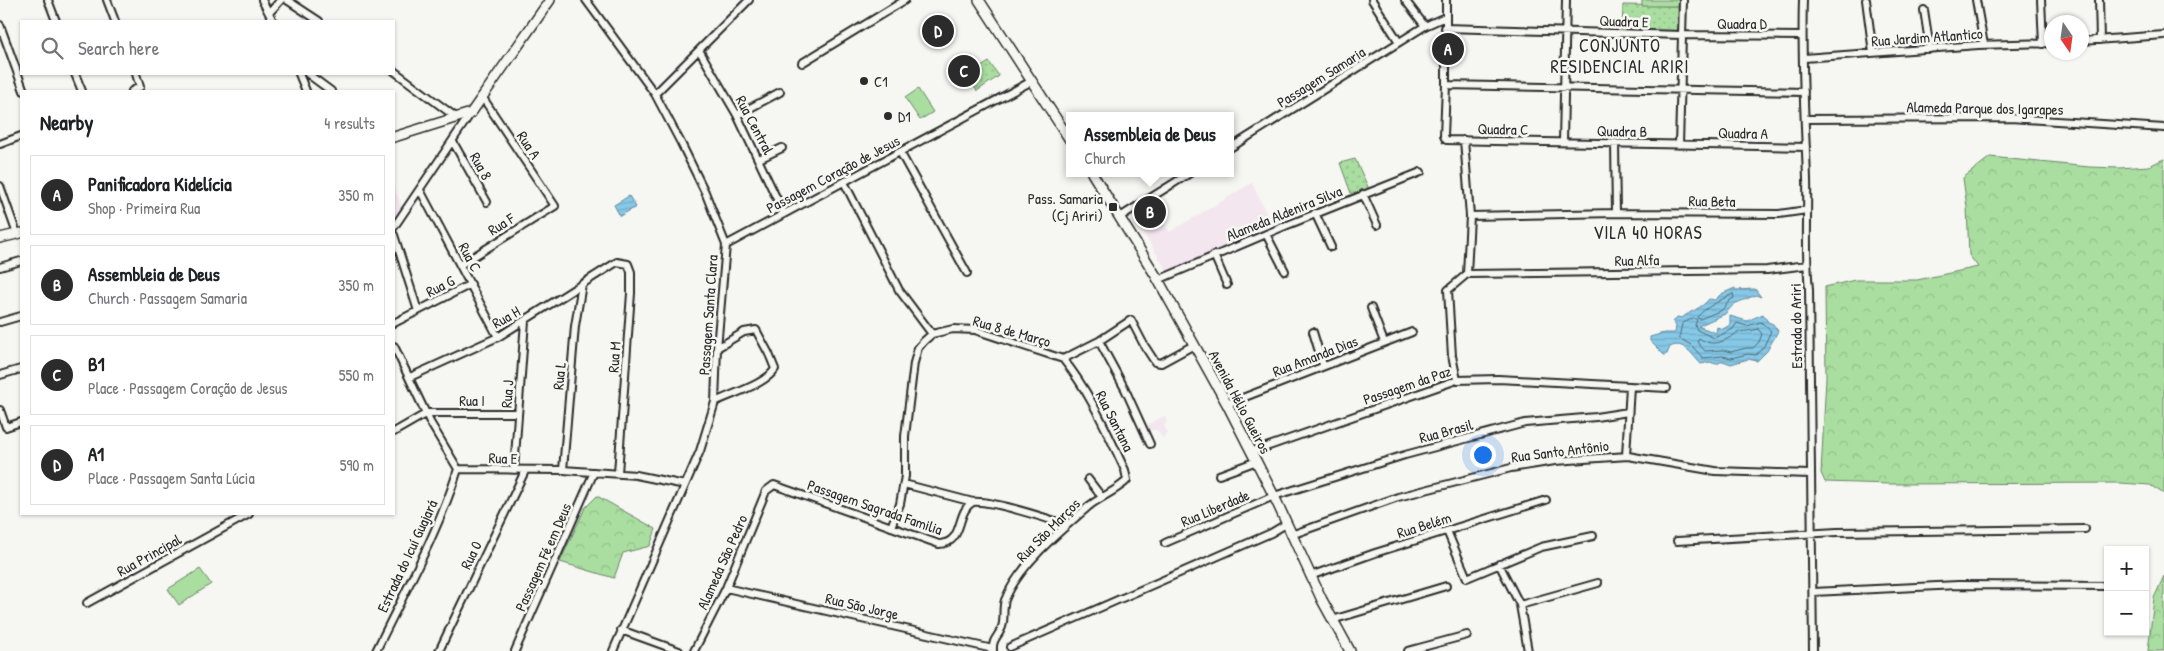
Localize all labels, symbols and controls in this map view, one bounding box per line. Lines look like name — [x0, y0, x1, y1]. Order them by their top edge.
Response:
street label: Quadra E — [1599, 10, 1649, 32]
pin: D — [922, 12, 954, 50]
street label: Quadra D — [1717, 13, 1768, 34]
north arrow — [2044, 15, 2089, 60]
search box — [20, 20, 395, 75]
street label: Rua Jardim Atlantico — [1871, 23, 1983, 51]
pin: A — [1432, 30, 1464, 68]
district label: CONJUNTO RESIDENCIAL ARIRI — [1550, 33, 1690, 79]
icon: search — [38, 34, 66, 62]
text: Search here — [78, 35, 159, 61]
street label: Passagem Samaria — [1273, 41, 1369, 113]
pin: C — [948, 52, 980, 90]
place label: C1 — [874, 71, 888, 92]
marker: C1 — [858, 75, 870, 87]
street label: Rua Central — [731, 92, 779, 158]
street label: Alameda Parque dos Igarapes — [1906, 96, 2064, 120]
place label: D1 — [898, 106, 911, 127]
text: Nearby — [40, 108, 93, 137]
marker: D1 — [882, 110, 894, 122]
text: 4 results — [324, 112, 375, 134]
popup — [1066, 112, 1234, 177]
street label: Quadra C — [1477, 118, 1529, 140]
street label: Quadra B — [1597, 120, 1647, 142]
text: Assembleia de Deus — [1084, 121, 1216, 147]
street label: Quadra A — [1718, 122, 1769, 144]
street label: Rua A — [512, 127, 546, 164]
street label: Passagem Coração de Jesus — [763, 130, 904, 218]
text: Church — [1084, 147, 1125, 169]
street label: Rua 8 — [465, 148, 497, 184]
text: Panificadora Kidelícia — [88, 171, 232, 197]
street label: Alameda Aldenira Silva — [1223, 180, 1345, 246]
text: A — [53, 184, 61, 206]
text: 350 m — [338, 184, 374, 206]
place label: Pass. Samaria (Cj Ariri) — [1028, 188, 1103, 226]
street label: Rua Beta — [1688, 190, 1736, 212]
pin: B — [1134, 193, 1166, 231]
text: Shop · Primeira Rua — [88, 197, 200, 219]
marker: Pass. Samaria (Cj Ariri) — [1107, 201, 1119, 213]
street label: Rua F — [484, 208, 519, 240]
district label: VILA 40 HORAS — [1593, 220, 1703, 245]
street label: Rua C — [454, 239, 486, 275]
street label: Rua Alfa — [1614, 249, 1660, 271]
street label: Passagem Santa Clara — [693, 254, 723, 376]
text: Assembleia de Deus — [88, 261, 220, 287]
street label: Rua G — [422, 270, 459, 302]
text: B — [53, 274, 61, 296]
text: 350 m — [338, 274, 374, 296]
street label: Estrada do Ariri — [1785, 283, 1807, 369]
text: Church · Passagem Samaria — [88, 287, 247, 309]
street label: Rua H — [488, 301, 524, 333]
street label: Rua 8 de Março — [971, 310, 1053, 352]
street label: Rua Amanda Dias — [1269, 330, 1361, 382]
street label: Rua M — [602, 341, 626, 373]
street label: Avenida Hélio Gueiros — [1204, 346, 1276, 458]
text: B1 — [88, 351, 105, 377]
street label: Passagem da Paz — [1360, 360, 1454, 410]
street label: Rua L — [547, 361, 571, 391]
text: C — [53, 364, 61, 386]
text: 550 m — [339, 364, 374, 386]
text: Place · Passagem Coração de Jesus — [88, 377, 288, 399]
street label: Rua J — [496, 379, 518, 409]
street label: Rua Santana — [1091, 387, 1139, 455]
street label: Rua I — [459, 390, 485, 411]
street label: Rua Brasil — [1417, 414, 1475, 448]
street label: Rua Santo Antônio — [1510, 435, 1610, 467]
text: A1 — [88, 441, 104, 467]
your location — [1470, 442, 1496, 468]
street label: Rua E — [488, 447, 518, 469]
text: D — [53, 454, 61, 476]
text: 590 m — [340, 454, 374, 476]
text: Place · Passagem Santa Lúcia — [88, 467, 255, 489]
street label: Passagem Sagrada Familia — [805, 474, 945, 540]
street label: Rua Liberdade — [1178, 484, 1253, 532]
street label: Rua São Marços — [1011, 493, 1085, 567]
street label: Estrada do Icuí Guajará — [372, 496, 442, 616]
street label: Passagem Fé em Deus — [510, 499, 576, 614]
street label: Rua Belém — [1394, 507, 1454, 543]
street label: Alameda São Pedro — [692, 511, 752, 613]
street label: Rua Principal — [113, 529, 185, 581]
street label: Rua 0 — [455, 537, 487, 573]
map controls — [2104, 546, 2149, 636]
button: + — [2104, 546, 2149, 591]
street label: Rua São Jorge — [823, 587, 901, 625]
button: − — [2104, 591, 2149, 636]

